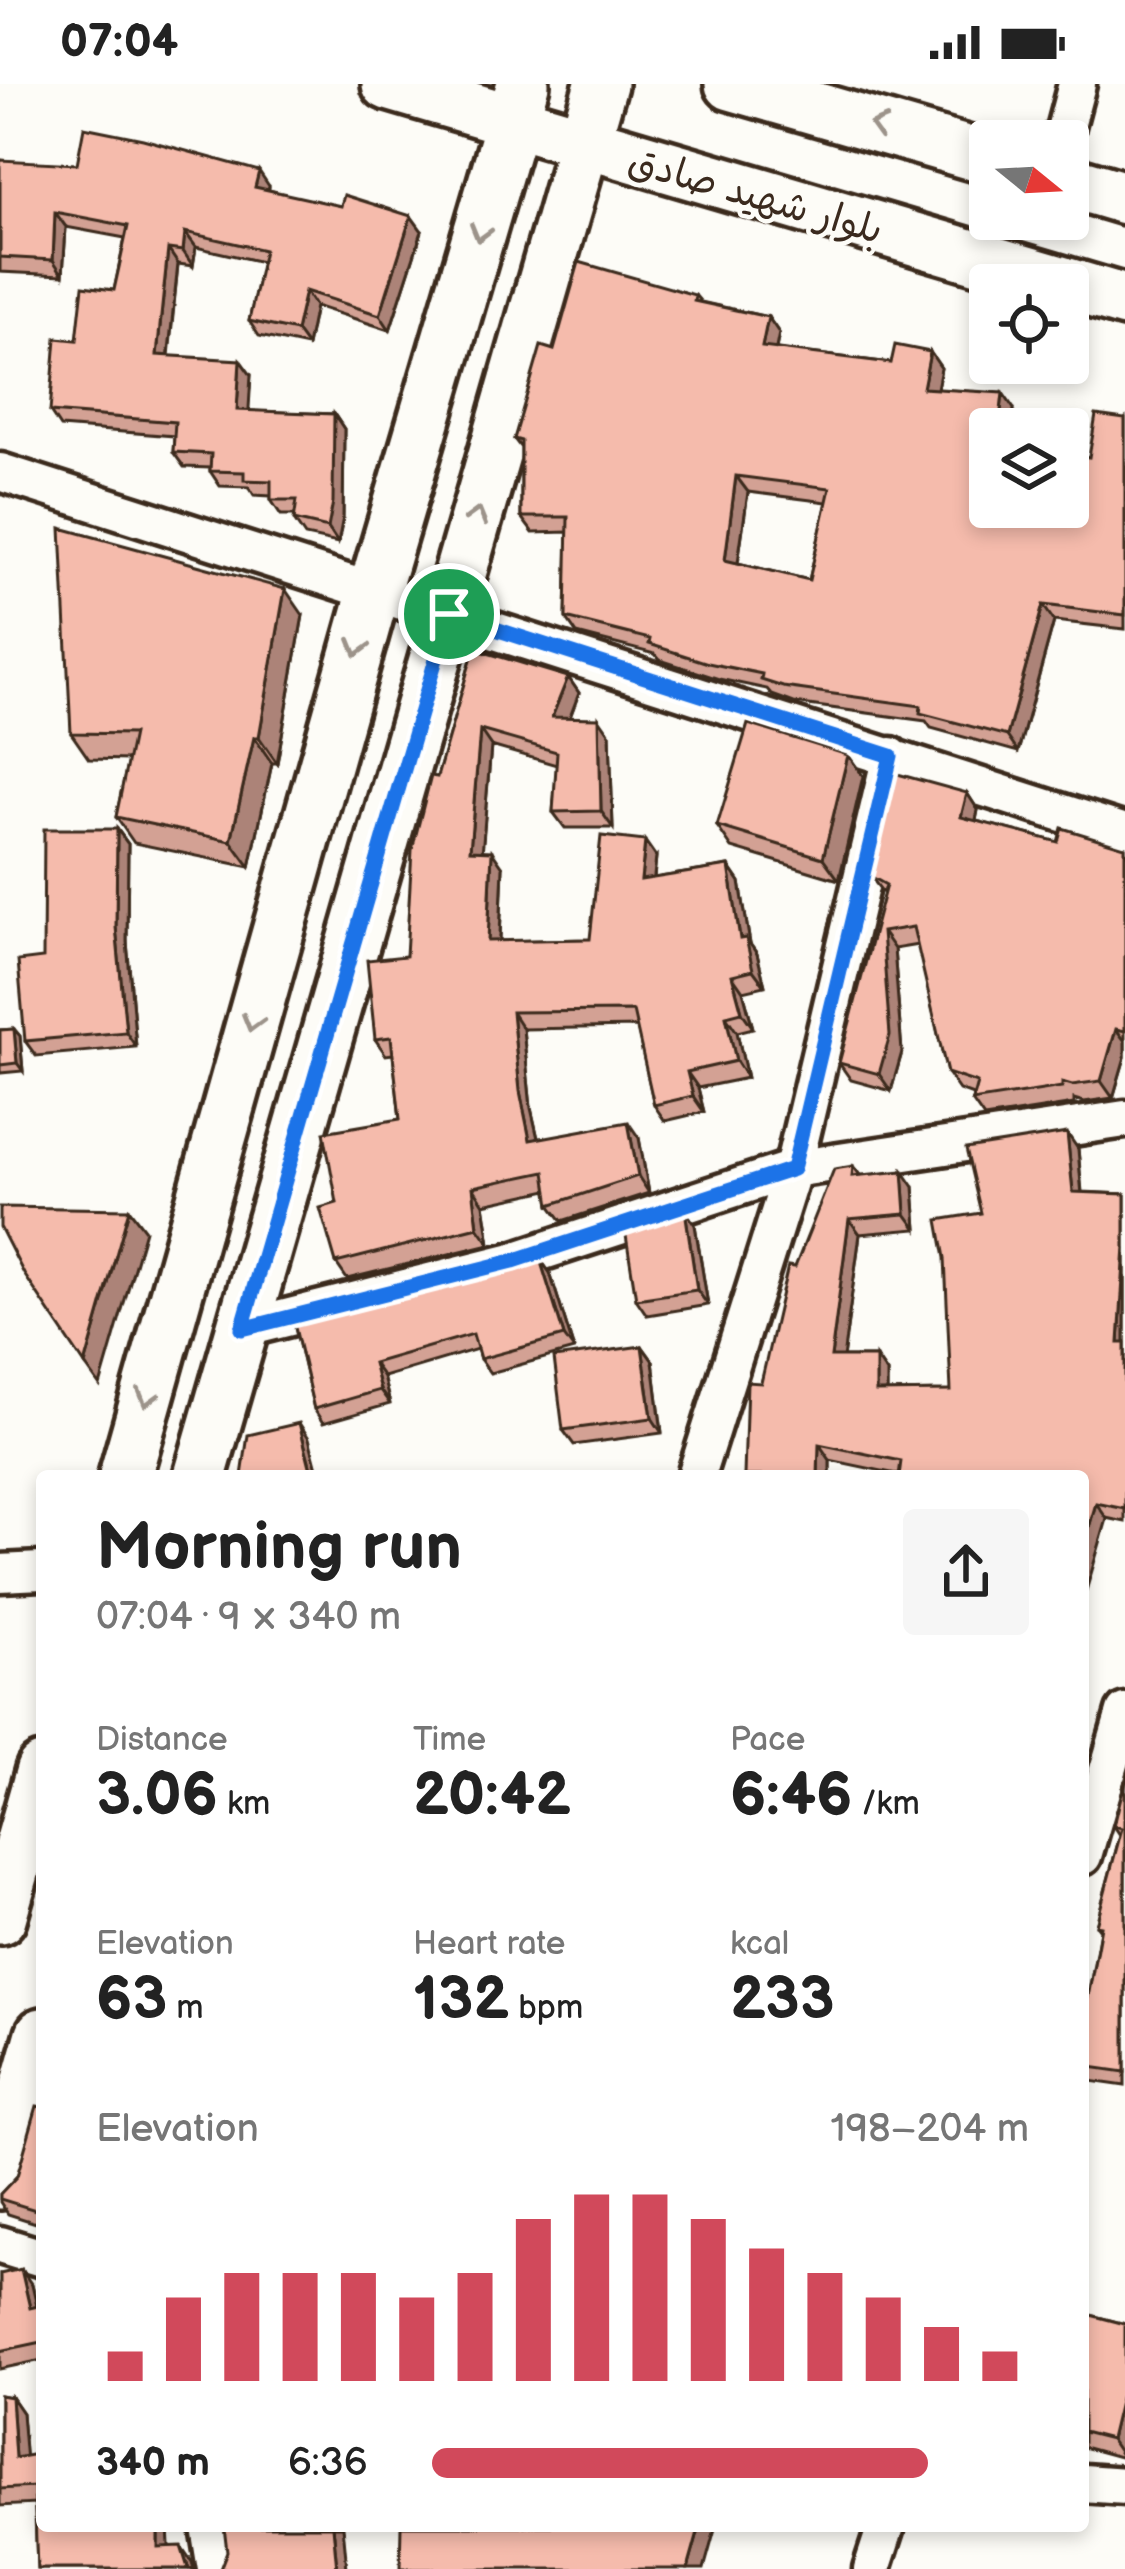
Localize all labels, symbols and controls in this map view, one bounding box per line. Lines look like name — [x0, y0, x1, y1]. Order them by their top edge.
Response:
text: 07:04 — [60, 15, 178, 70]
one-way arrow — [868, 116, 888, 141]
north arrow — [969, 120, 1089, 240]
map controls — [969, 120, 1089, 528]
street label: بلوار شهید صادق — [623, 138, 888, 255]
one-way arrow — [469, 222, 494, 243]
button: locate — [969, 264, 1089, 384]
button: layers — [969, 408, 1089, 528]
one-way arrow — [463, 506, 488, 527]
pin — [398, 563, 500, 665]
icon: arrive — [416, 581, 482, 647]
one-way arrow — [347, 636, 372, 657]
one-way arrow — [242, 1012, 267, 1033]
one-way arrow — [136, 1388, 161, 1408]
text: Morning run — [96, 1509, 462, 1588]
button: share — [903, 1509, 1029, 1635]
text: 07:04 · 9 × 340 m — [96, 1594, 401, 1641]
text: Distance — [96, 1720, 228, 1760]
text: Time — [413, 1720, 486, 1760]
text: Pace — [730, 1720, 805, 1760]
text: 3.06 — [96, 1760, 218, 1832]
text: 20:42 — [413, 1760, 571, 1832]
text: 6:46 — [730, 1760, 852, 1832]
text: km — [218, 1784, 270, 1824]
text: /km — [852, 1784, 920, 1824]
text: Elevation — [96, 1924, 234, 1964]
text: Heart rate — [413, 1924, 565, 1964]
text: kcal — [730, 1924, 789, 1964]
text: 63 — [96, 1964, 167, 2036]
text: 132 — [413, 1964, 509, 2036]
text: 233 — [730, 1964, 835, 2036]
text: m — [167, 1988, 204, 2028]
text: bpm — [509, 1988, 583, 2028]
text: Elevation — [96, 2106, 259, 2153]
text: 198–204 m — [830, 2106, 1029, 2153]
text: 340 m — [96, 2440, 210, 2487]
text: 6:36 — [288, 2440, 368, 2487]

